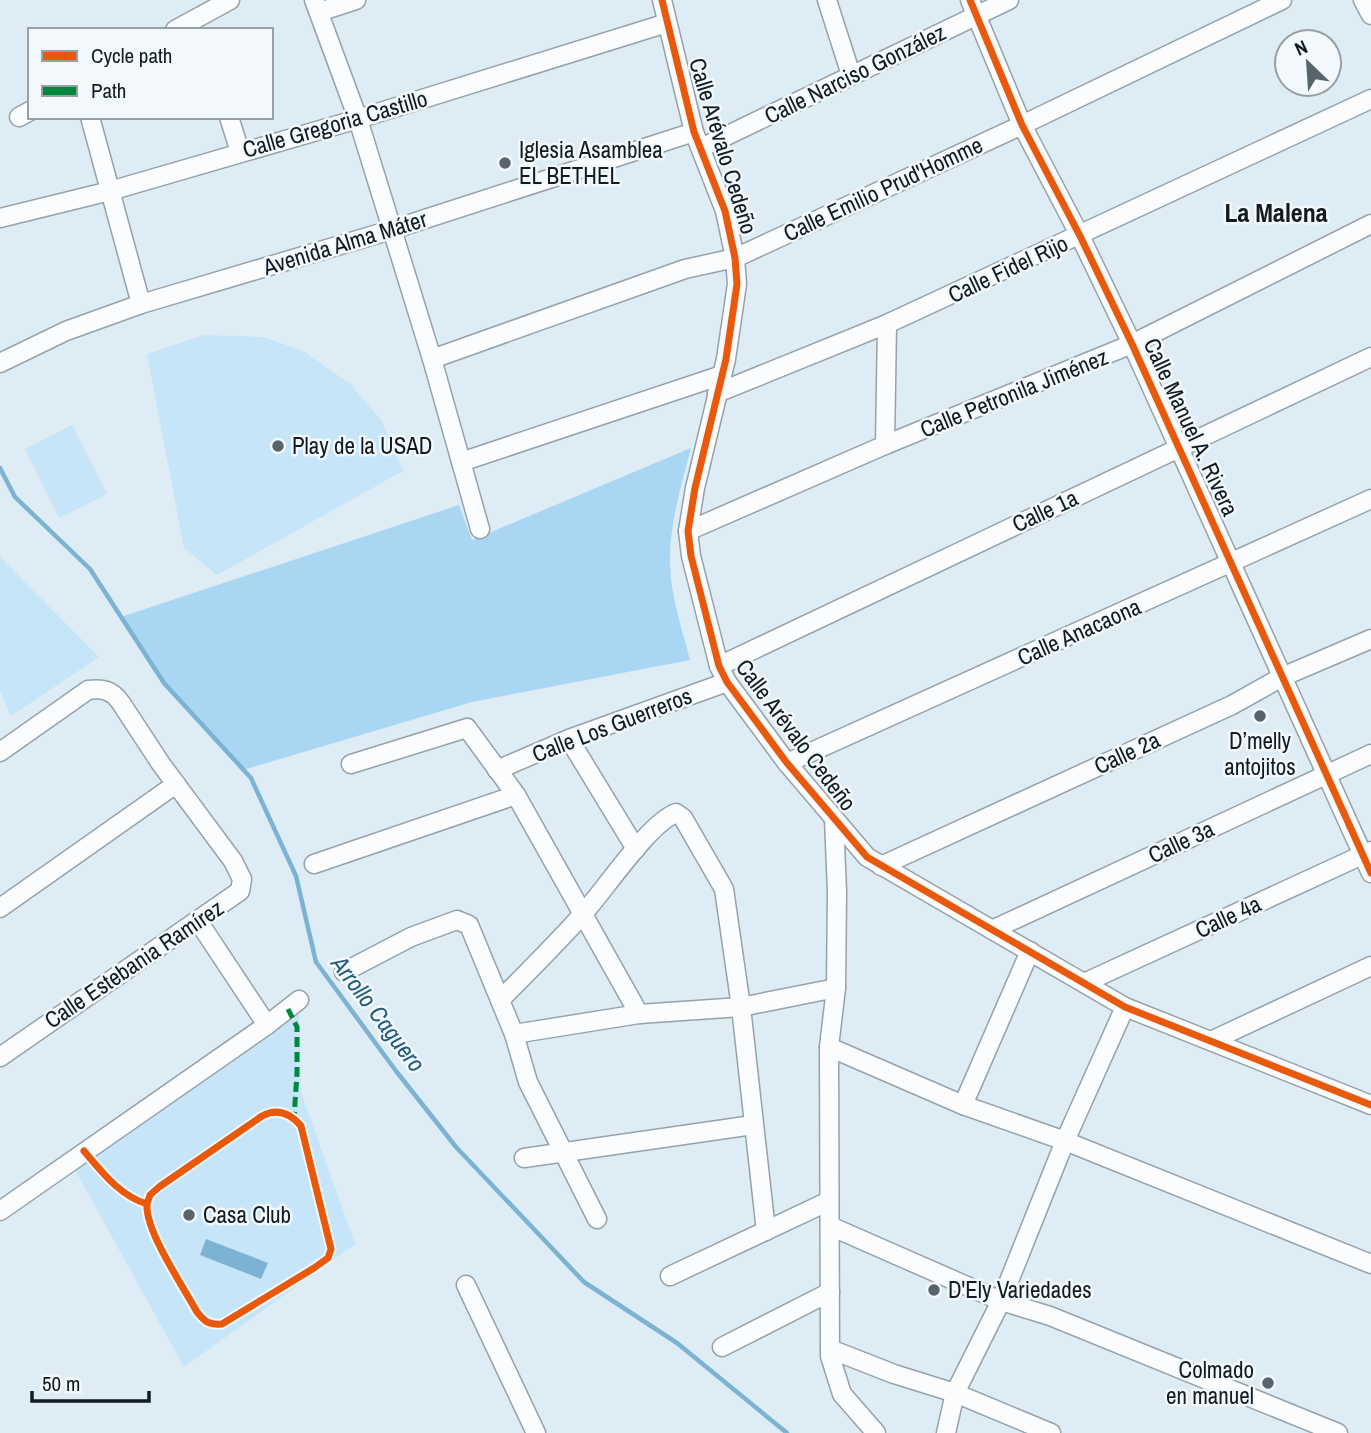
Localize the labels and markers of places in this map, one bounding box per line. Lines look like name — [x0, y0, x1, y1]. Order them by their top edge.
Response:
place label: Iglesia Asamblea EL BETHEL — [519, 134, 663, 191]
marker: Iglesia Asamblea EL BETHEL — [497, 155, 513, 171]
place label: Play de la USAD — [292, 430, 432, 461]
marker: Play de la USAD — [270, 438, 286, 454]
marker: D’melly antojitos — [1252, 708, 1268, 724]
place label: D’melly antojitos — [1224, 725, 1296, 782]
place label: Casa Club — [203, 1199, 291, 1230]
marker: Casa Club — [181, 1207, 197, 1223]
place label: D'Ely Variedades — [948, 1274, 1092, 1305]
marker: D'Ely Variedades — [926, 1282, 942, 1298]
place label: Colmado en manuel — [1166, 1354, 1254, 1411]
marker: Colmado en manuel — [1260, 1375, 1276, 1391]

